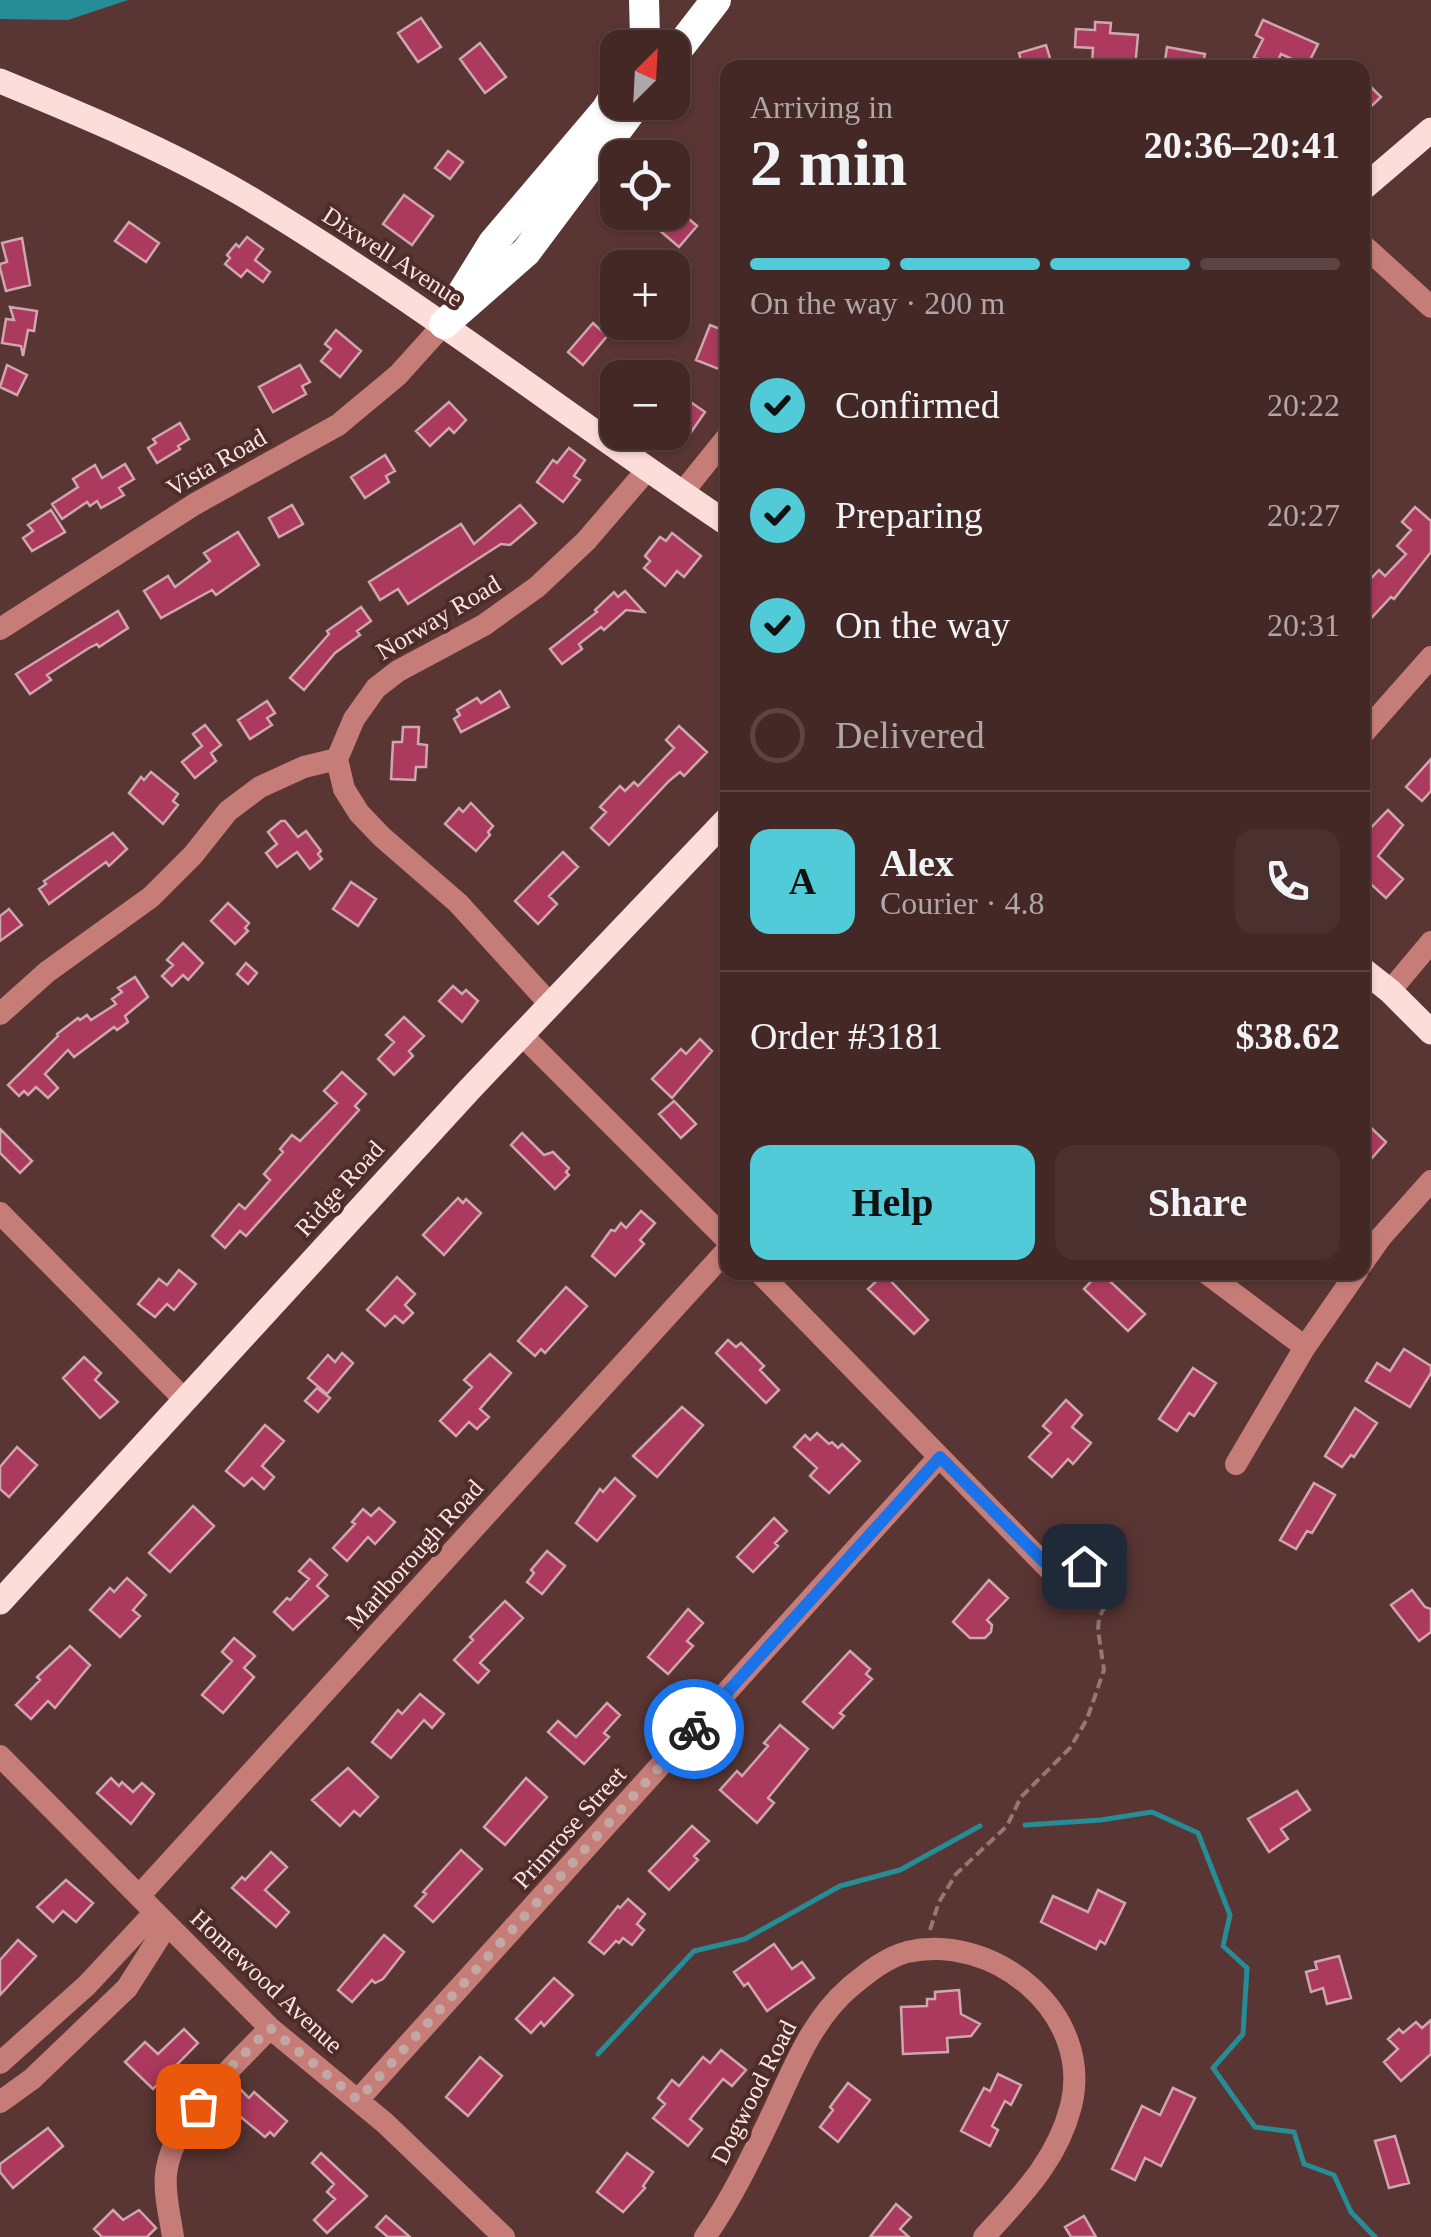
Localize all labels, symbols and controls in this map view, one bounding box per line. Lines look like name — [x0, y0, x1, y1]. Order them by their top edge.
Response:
north arrow — [600, 30, 690, 120]
map controls — [600, 30, 690, 450]
text: Arriving in — [750, 89, 893, 125]
text: 20:36–20:41 — [1144, 124, 1340, 166]
text: 2 min — [750, 127, 907, 199]
button: locate — [600, 140, 690, 230]
street label: Dixwell Avenue — [318, 201, 468, 312]
button: + — [600, 250, 690, 340]
text: On the way · 200 m — [750, 285, 1005, 321]
button: − — [600, 360, 690, 450]
icon: check — [750, 378, 805, 433]
text: Confirmed — [835, 384, 1000, 426]
text: 20:22 — [1267, 387, 1340, 423]
street label: Vista Road — [162, 423, 271, 502]
icon: check — [750, 488, 805, 543]
text: Preparing — [835, 494, 983, 536]
text: 20:27 — [1267, 497, 1340, 533]
street label: Norway Road — [371, 570, 505, 665]
icon: check — [750, 598, 805, 653]
text: On the way — [835, 604, 1010, 646]
text: 20:31 — [1267, 607, 1340, 643]
text: Delivered — [835, 714, 985, 756]
button: phone — [1235, 829, 1340, 934]
text: Alex — [880, 842, 954, 884]
text: A — [789, 860, 816, 902]
text: Courier · 4.8 — [880, 885, 1044, 921]
text: Order #3181 — [750, 1015, 943, 1057]
text: $38.62 — [1236, 1015, 1340, 1057]
street label: Ridge Road — [290, 1135, 389, 1241]
button: Help — [750, 1145, 1035, 1260]
button: Share — [1055, 1145, 1340, 1260]
street label: Marlborough Road — [340, 1474, 489, 1634]
pin — [1042, 1524, 1127, 1609]
icon: home — [1057, 1539, 1112, 1594]
courier — [644, 1679, 744, 1779]
icon: bike — [667, 1702, 722, 1757]
street label: Primrose Street — [508, 1761, 631, 1894]
street label: Homewood Avenue — [185, 1904, 348, 2059]
street label: Dogwood Road — [706, 2015, 801, 2169]
pin — [156, 2064, 241, 2149]
icon: bag — [171, 2079, 226, 2134]

